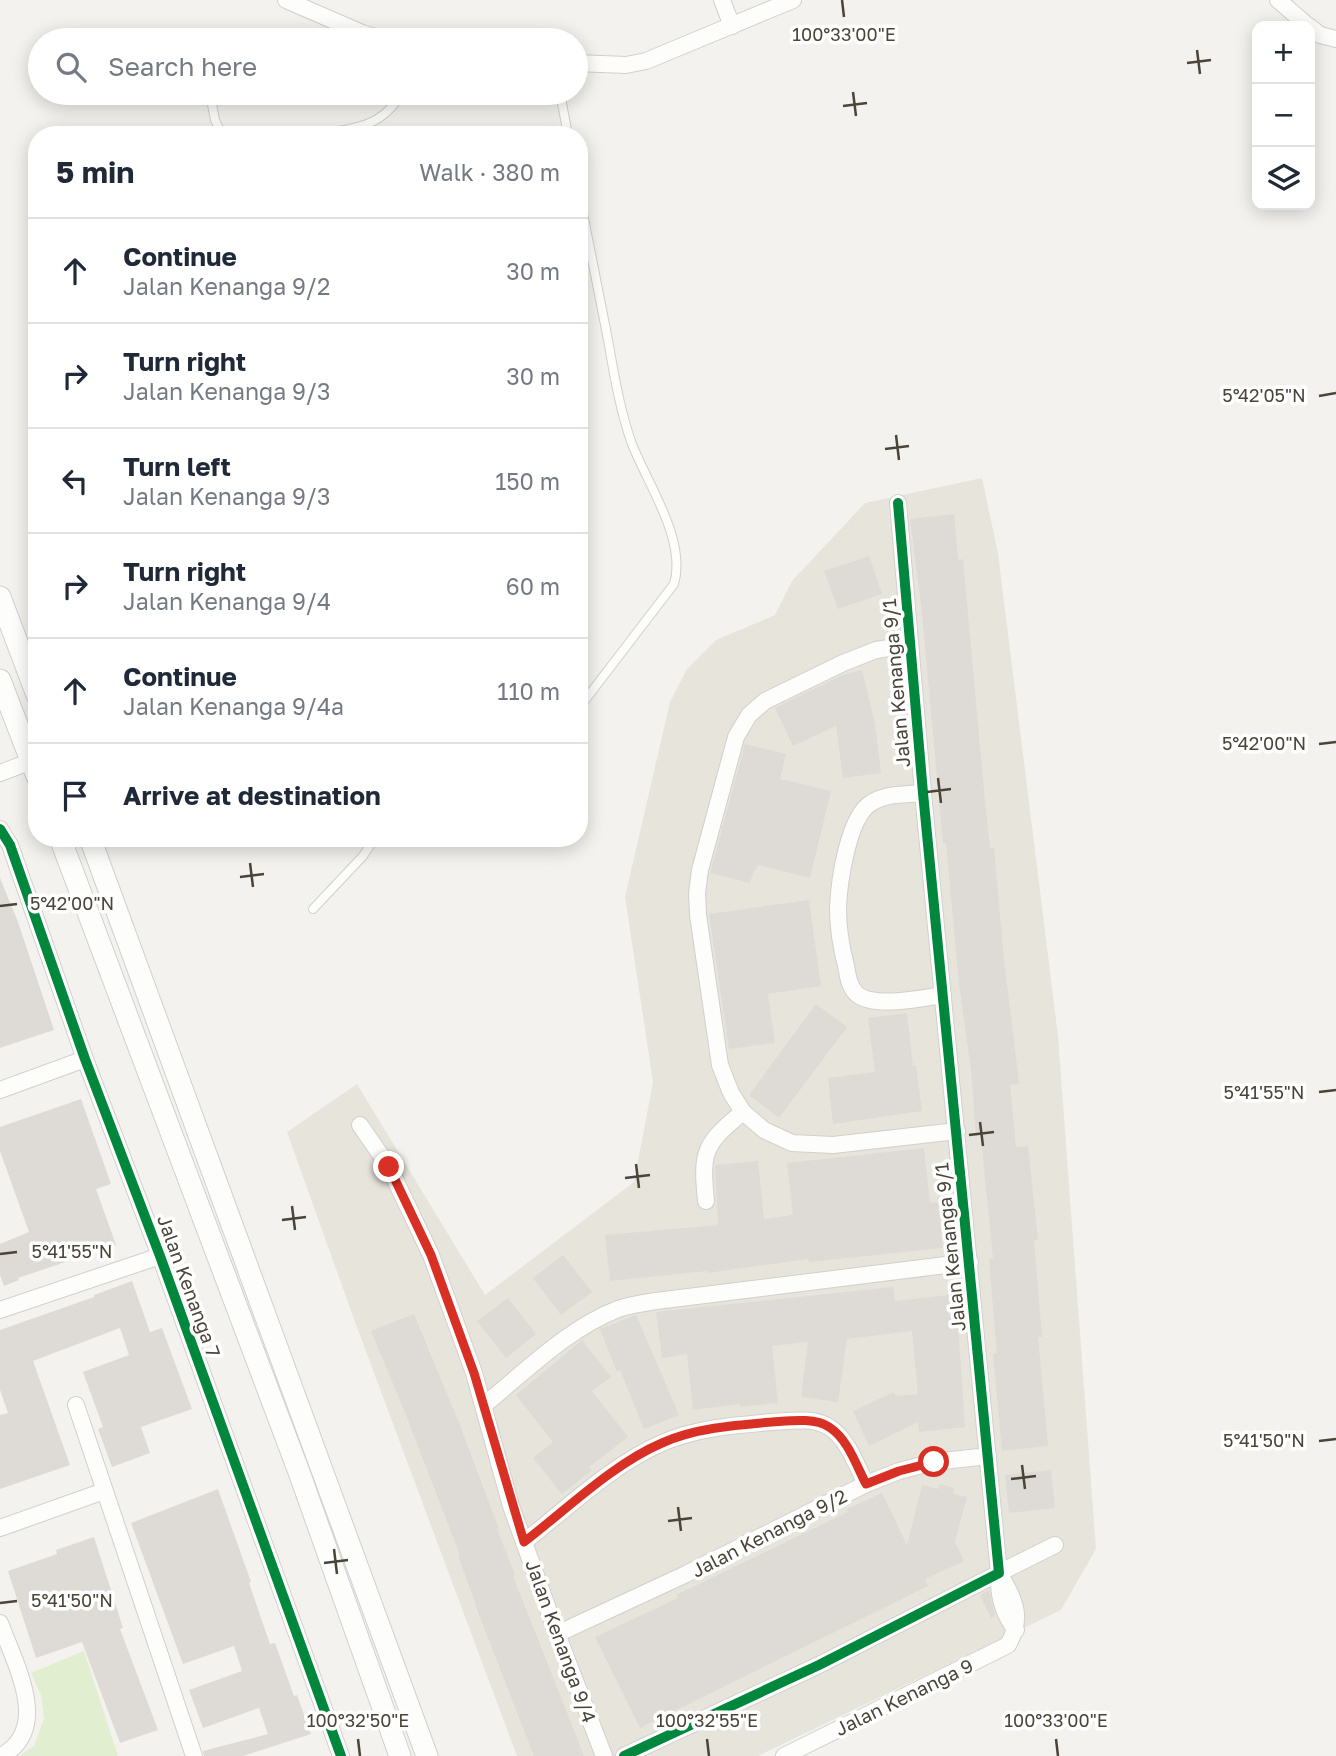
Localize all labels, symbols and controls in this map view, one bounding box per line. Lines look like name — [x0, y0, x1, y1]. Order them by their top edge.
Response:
map controls — [1252, 21, 1315, 210]
button: + — [1252, 21, 1315, 84]
text: 100°33'00"E — [792, 23, 896, 45]
search box — [28, 28, 588, 105]
icon: search — [52, 48, 90, 86]
text: Search here — [108, 51, 257, 82]
button: − — [1252, 84, 1315, 147]
button: layers — [1252, 147, 1315, 210]
text: 5 min — [56, 154, 134, 190]
text: Walk · 380 m — [419, 158, 560, 186]
text: Continue — [123, 241, 237, 272]
icon: ahead — [56, 252, 94, 290]
text: 30 m — [506, 257, 560, 285]
text: Jalan Kenanga 9/2 — [123, 272, 330, 300]
text: Turn right — [123, 346, 246, 377]
icon: right — [56, 357, 94, 395]
text: 30 m — [506, 362, 560, 390]
text: Jalan Kenanga 9/3 — [123, 377, 330, 405]
text: 5°42'05"N — [1222, 384, 1306, 406]
text: Turn left — [123, 451, 231, 482]
icon: left — [56, 462, 94, 500]
text: 150 m — [495, 467, 560, 495]
text: Jalan Kenanga 9/3 — [123, 482, 330, 510]
text: Turn right — [123, 556, 246, 587]
icon: right — [56, 567, 94, 605]
text: 60 m — [506, 572, 560, 600]
text: Jalan Kenanga 9/4 — [123, 587, 331, 615]
street label: Jalan Kenanga 9/1 — [877, 598, 914, 768]
text: Continue — [123, 661, 237, 692]
icon: ahead — [56, 672, 94, 710]
text: 110 m — [497, 677, 560, 705]
text: Jalan Kenanga 9/4a — [123, 692, 344, 720]
text: 5°42'00"N — [1222, 732, 1306, 754]
icon: arrive — [56, 777, 94, 815]
text: Arrive at destination — [123, 780, 381, 811]
text: 5°42'00"N — [30, 892, 114, 914]
text: 5°41'55"N — [1223, 1081, 1305, 1103]
route end — [373, 1151, 404, 1182]
street label: Jalan Kenanga 9/1 — [929, 1162, 970, 1332]
street label: Jalan Kenanga 7 — [153, 1212, 226, 1360]
text: 5°41'55"N — [31, 1240, 113, 1262]
text: 5°41'50"N — [1223, 1429, 1305, 1451]
route start — [918, 1446, 949, 1477]
street label: Jalan Kenanga 9/2 — [687, 1483, 850, 1582]
street label: Jalan Kenanga 9/4 — [521, 1556, 602, 1725]
text: 5°41'50"N — [31, 1589, 113, 1611]
street label: Jalan Kenanga 9 — [831, 1653, 977, 1740]
text: 100°32'50"E — [307, 1709, 409, 1731]
text: 100°32'55"E — [656, 1709, 758, 1731]
text: 100°33'00"E — [1004, 1709, 1108, 1731]

